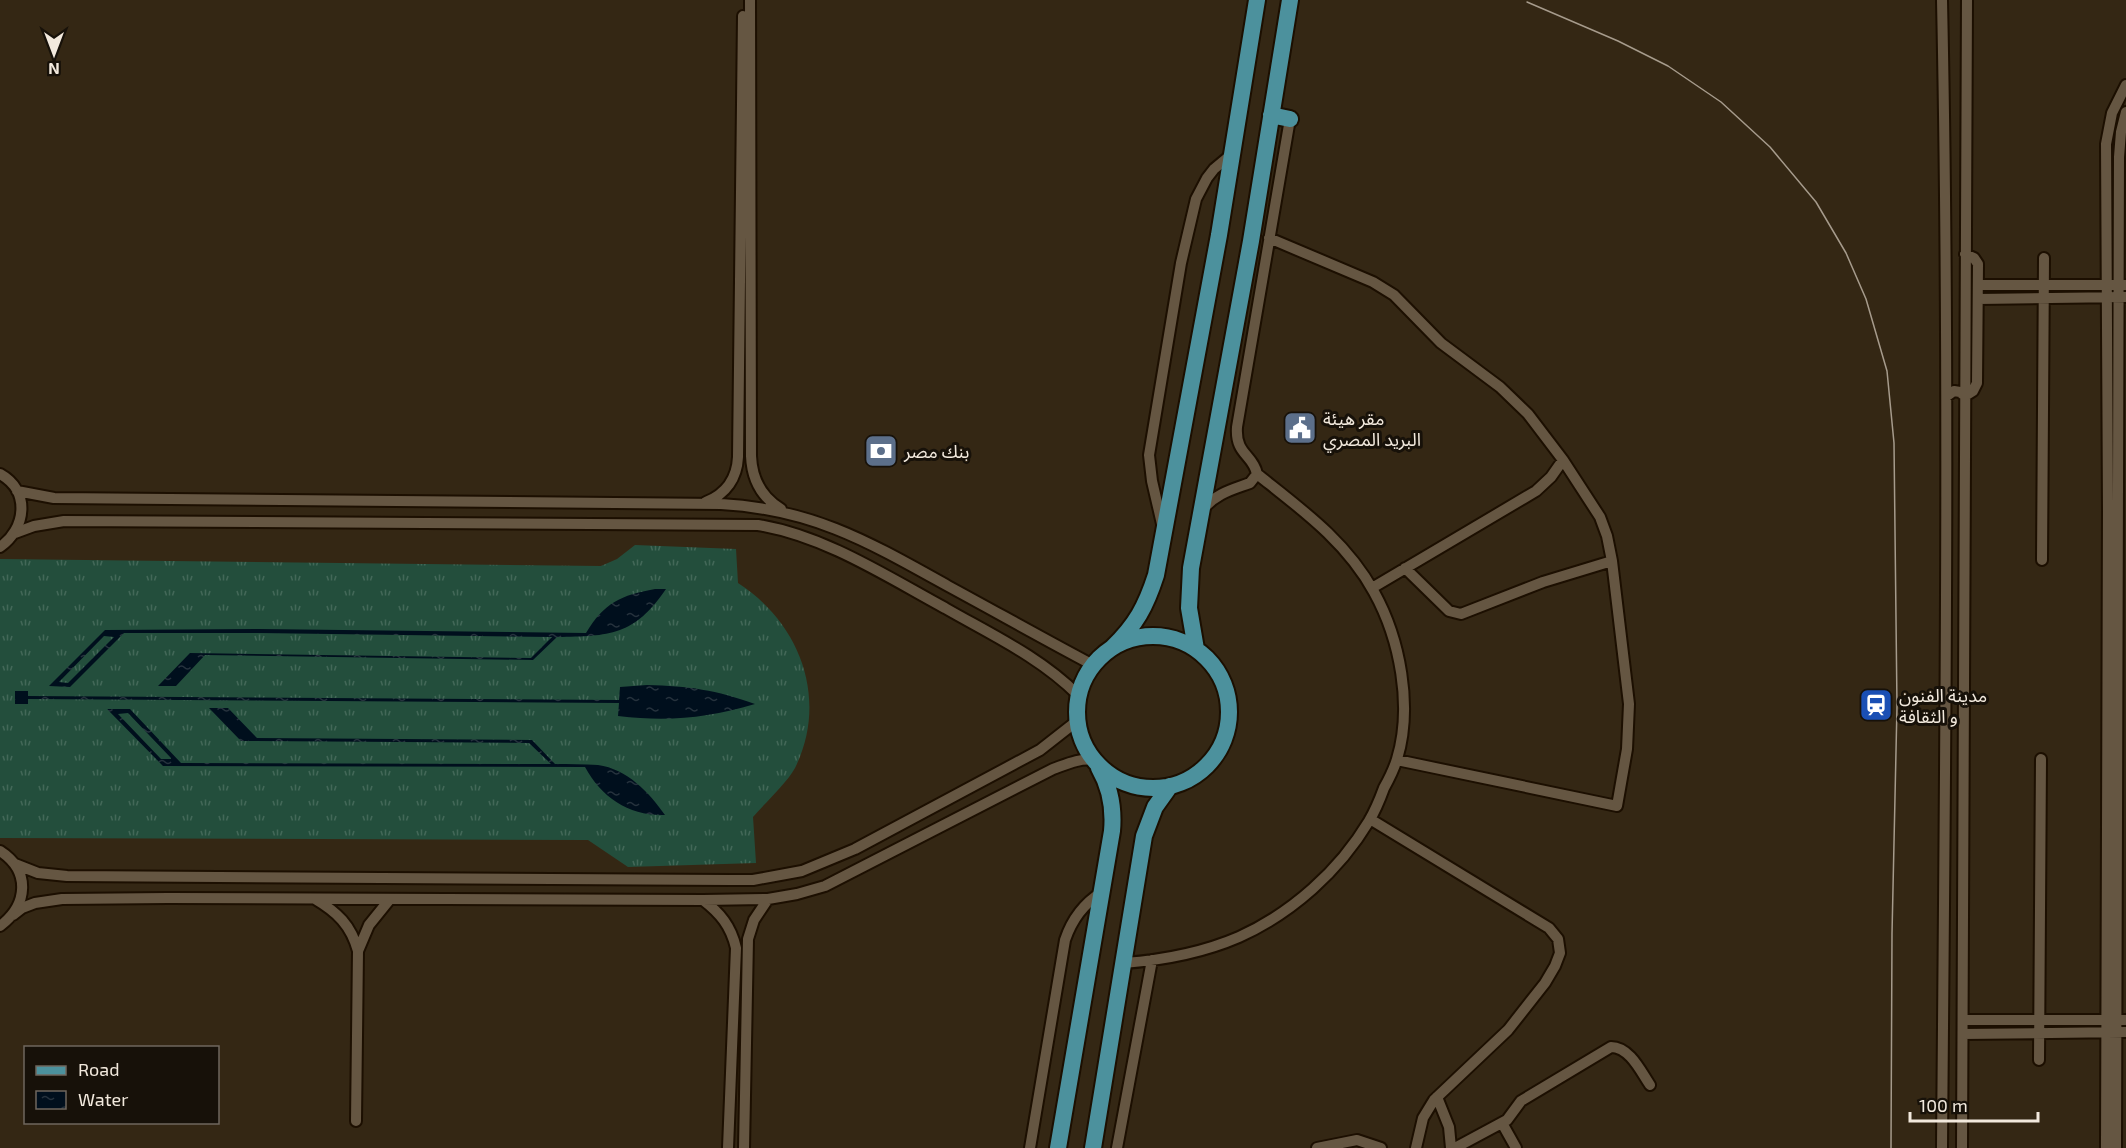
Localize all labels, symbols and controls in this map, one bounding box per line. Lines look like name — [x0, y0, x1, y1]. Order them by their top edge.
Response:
north arrow — [24, 24, 84, 84]
text: N — [48, 60, 60, 79]
place label: مقر هيئة البريد المصري — [1323, 407, 1421, 453]
public building icon: مقر هيئة البريد المصري — [1282, 410, 1318, 446]
bank icon: بنك مصر — [863, 433, 899, 469]
place label: بنك مصر — [903, 440, 969, 463]
place label: مدينة الفنون و الثقافة — [1899, 684, 1987, 727]
station icon: مدينة الفنون و الثقافة — [1858, 687, 1894, 723]
legend — [24, 1046, 219, 1124]
text: Road — [78, 1058, 119, 1080]
scale bar — [1910, 1085, 2038, 1123]
text: Water — [78, 1088, 128, 1110]
text: 100 m — [1919, 1094, 1968, 1116]

